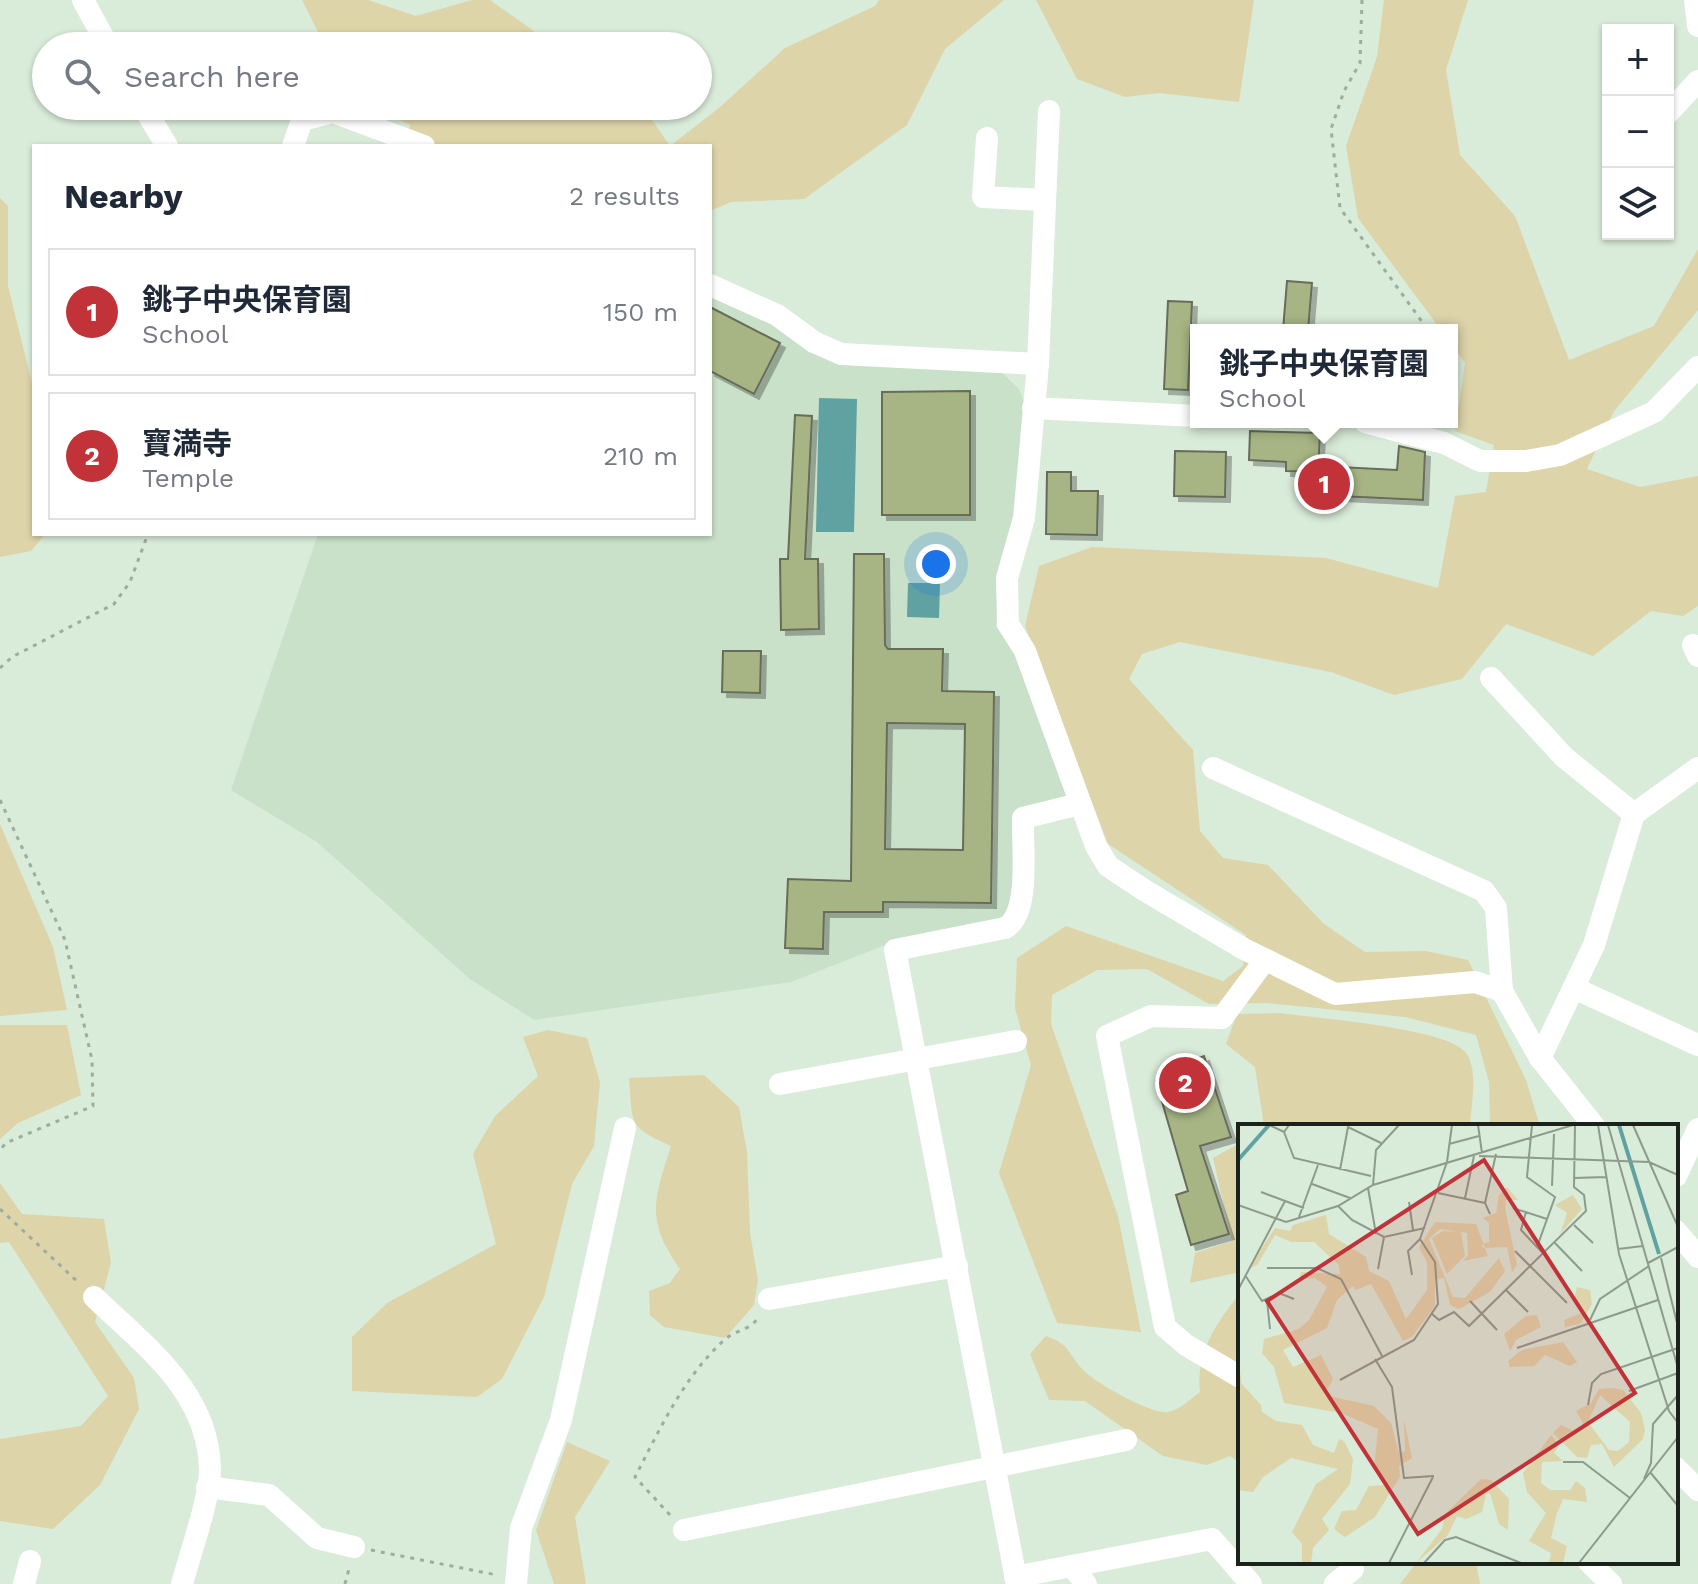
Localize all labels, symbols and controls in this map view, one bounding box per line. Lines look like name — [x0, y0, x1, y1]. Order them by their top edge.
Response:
map controls — [1602, 24, 1674, 240]
button: + — [1602, 24, 1674, 96]
search box — [32, 32, 712, 120]
icon: search — [60, 54, 104, 98]
text: Search here — [124, 59, 300, 94]
button: − — [1602, 96, 1674, 168]
button: layers — [1602, 168, 1674, 240]
text: Nearby — [64, 176, 183, 216]
text: 2 results — [569, 181, 680, 211]
text: 銚子中央保育園 — [142, 282, 352, 317]
text: 1 — [86, 297, 98, 327]
text: 150 m — [603, 297, 678, 327]
text: School — [142, 319, 228, 349]
popup — [1190, 324, 1458, 428]
text: 銚子中央保育園 — [1219, 346, 1429, 381]
text: School — [1219, 383, 1305, 413]
text: 寶満寺 — [142, 426, 232, 461]
text: 2 — [84, 441, 100, 471]
text: 210 m — [603, 441, 678, 471]
pin: 1 — [1298, 454, 1350, 514]
text: Temple — [142, 463, 234, 493]
your location — [916, 544, 956, 584]
pin: 2 — [1159, 1053, 1211, 1113]
inset map — [1238, 1124, 1678, 1564]

